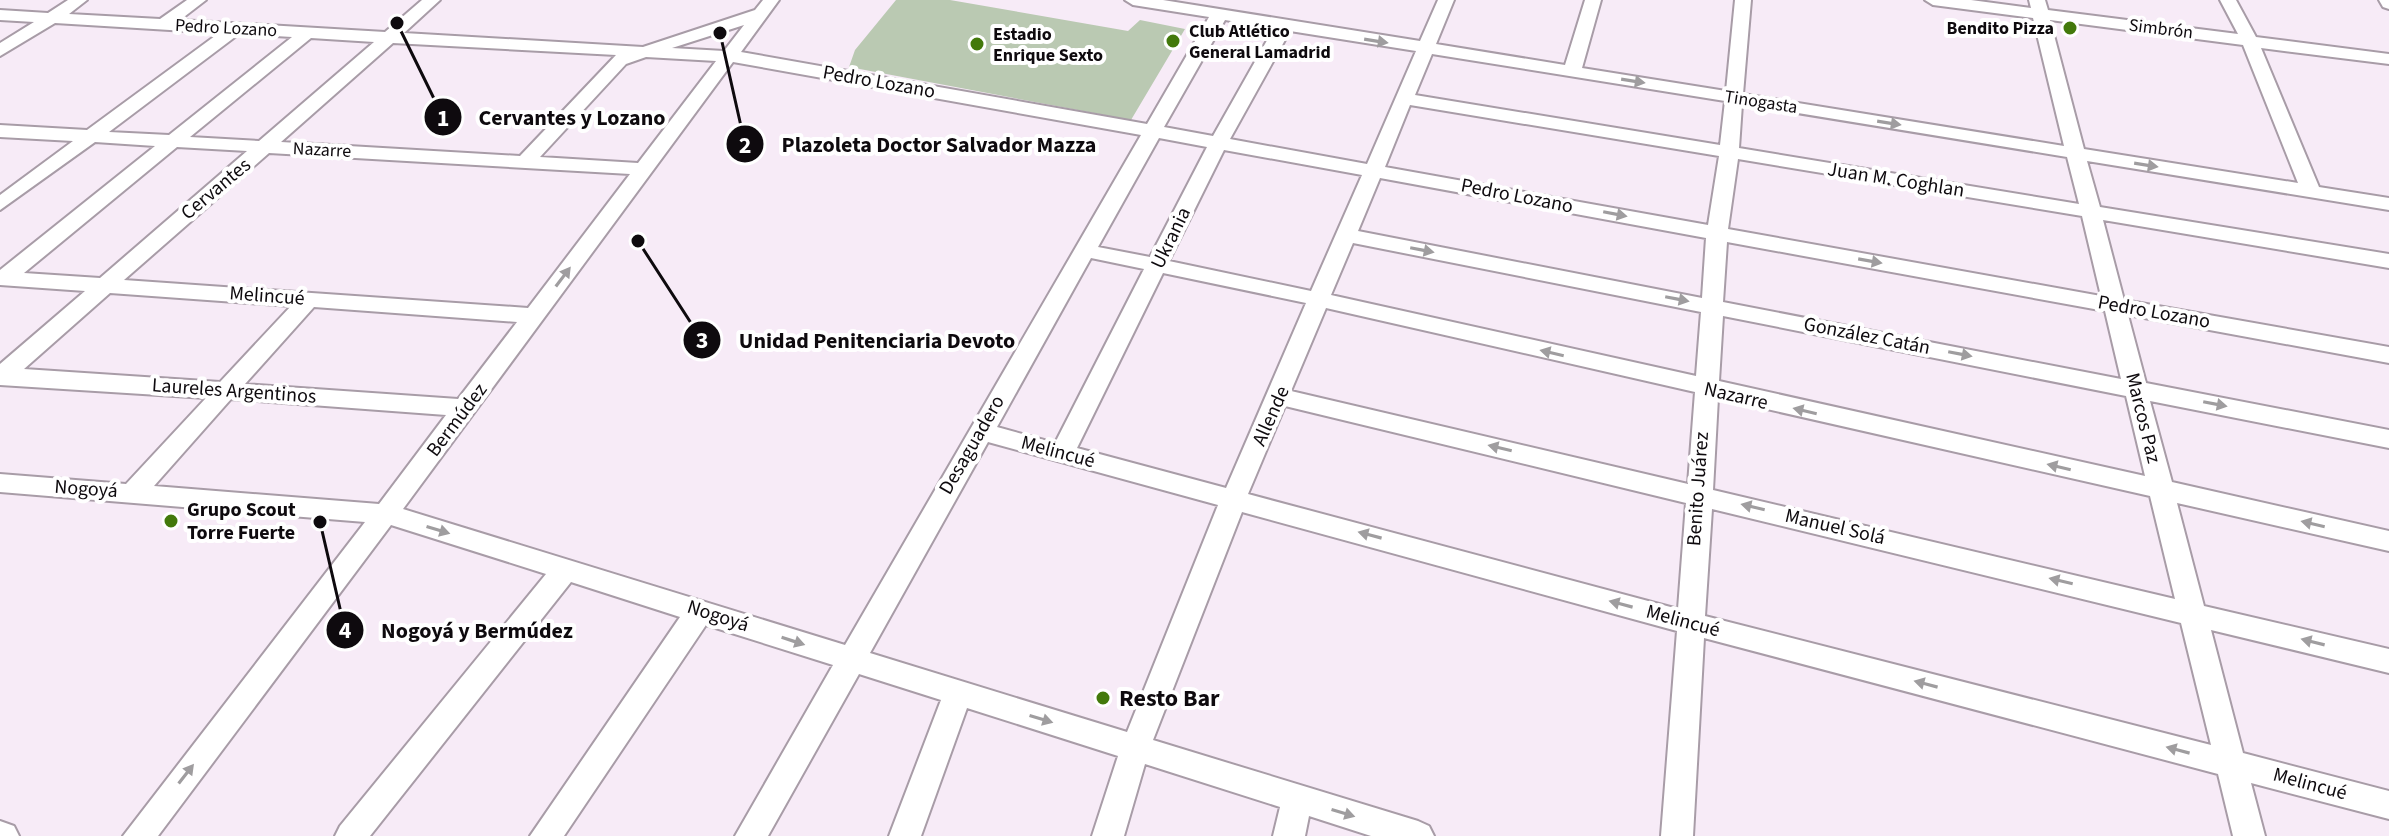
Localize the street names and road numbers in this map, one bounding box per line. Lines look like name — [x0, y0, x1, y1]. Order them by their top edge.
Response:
street label: Pedro Lozano — [174, 13, 278, 43]
street label: Simbrón — [2127, 13, 2195, 45]
street label: Pedro Lozano — [821, 58, 937, 106]
street label: Tinogasta — [1723, 84, 1799, 120]
street label: Nazarre — [292, 136, 352, 164]
street label: Cervantes — [175, 151, 257, 227]
street label: Juan M. Coghlan — [1825, 155, 1967, 205]
street label: Pedro Lozano — [1459, 171, 1575, 221]
street label: Ukrania — [1144, 203, 1198, 273]
street label: Melincué — [228, 279, 306, 313]
street label: Pedro Lozano — [2096, 288, 2212, 336]
street label: González Catán — [1801, 310, 1933, 362]
street label: Marcos Paz — [2118, 370, 2168, 466]
street label: Laureles Argentinos — [151, 371, 317, 411]
street label: Nazarre — [1701, 375, 1771, 417]
street label: Bermúdez — [420, 377, 494, 463]
street label: Allende — [1245, 381, 1297, 450]
street label: Desaguadero — [932, 390, 1012, 500]
street label: Melincué — [1018, 429, 1098, 475]
street label: Benito Juárez — [1680, 431, 1716, 547]
street label: Nogoyá — [53, 473, 119, 505]
street label: Manuel Solá — [1782, 502, 1888, 552]
street label: Nogoyá — [684, 593, 752, 639]
street label: Melincué — [1643, 598, 1723, 644]
street label: Melincué — [2270, 761, 2350, 807]

